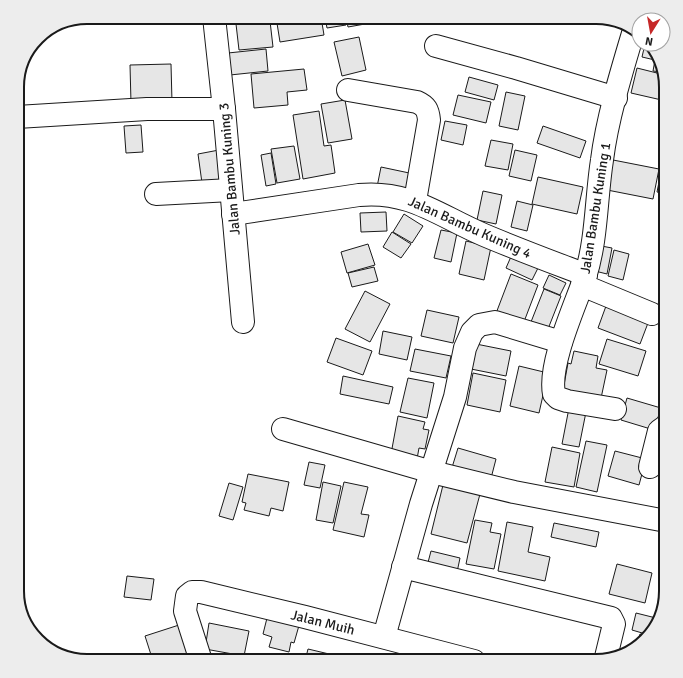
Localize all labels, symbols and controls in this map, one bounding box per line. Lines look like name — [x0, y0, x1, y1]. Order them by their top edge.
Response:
north arrow — [631, 12, 671, 52]
text: N — [644, 34, 654, 48]
street label: Jalan Bambu Kuning 3 — [215, 102, 244, 236]
street label: Jalan Bambu Kuning 1 — [577, 141, 614, 275]
street label: Jalan Bambu Kuning 4 — [406, 193, 534, 262]
street label: Jalan Muih — [289, 606, 357, 639]

